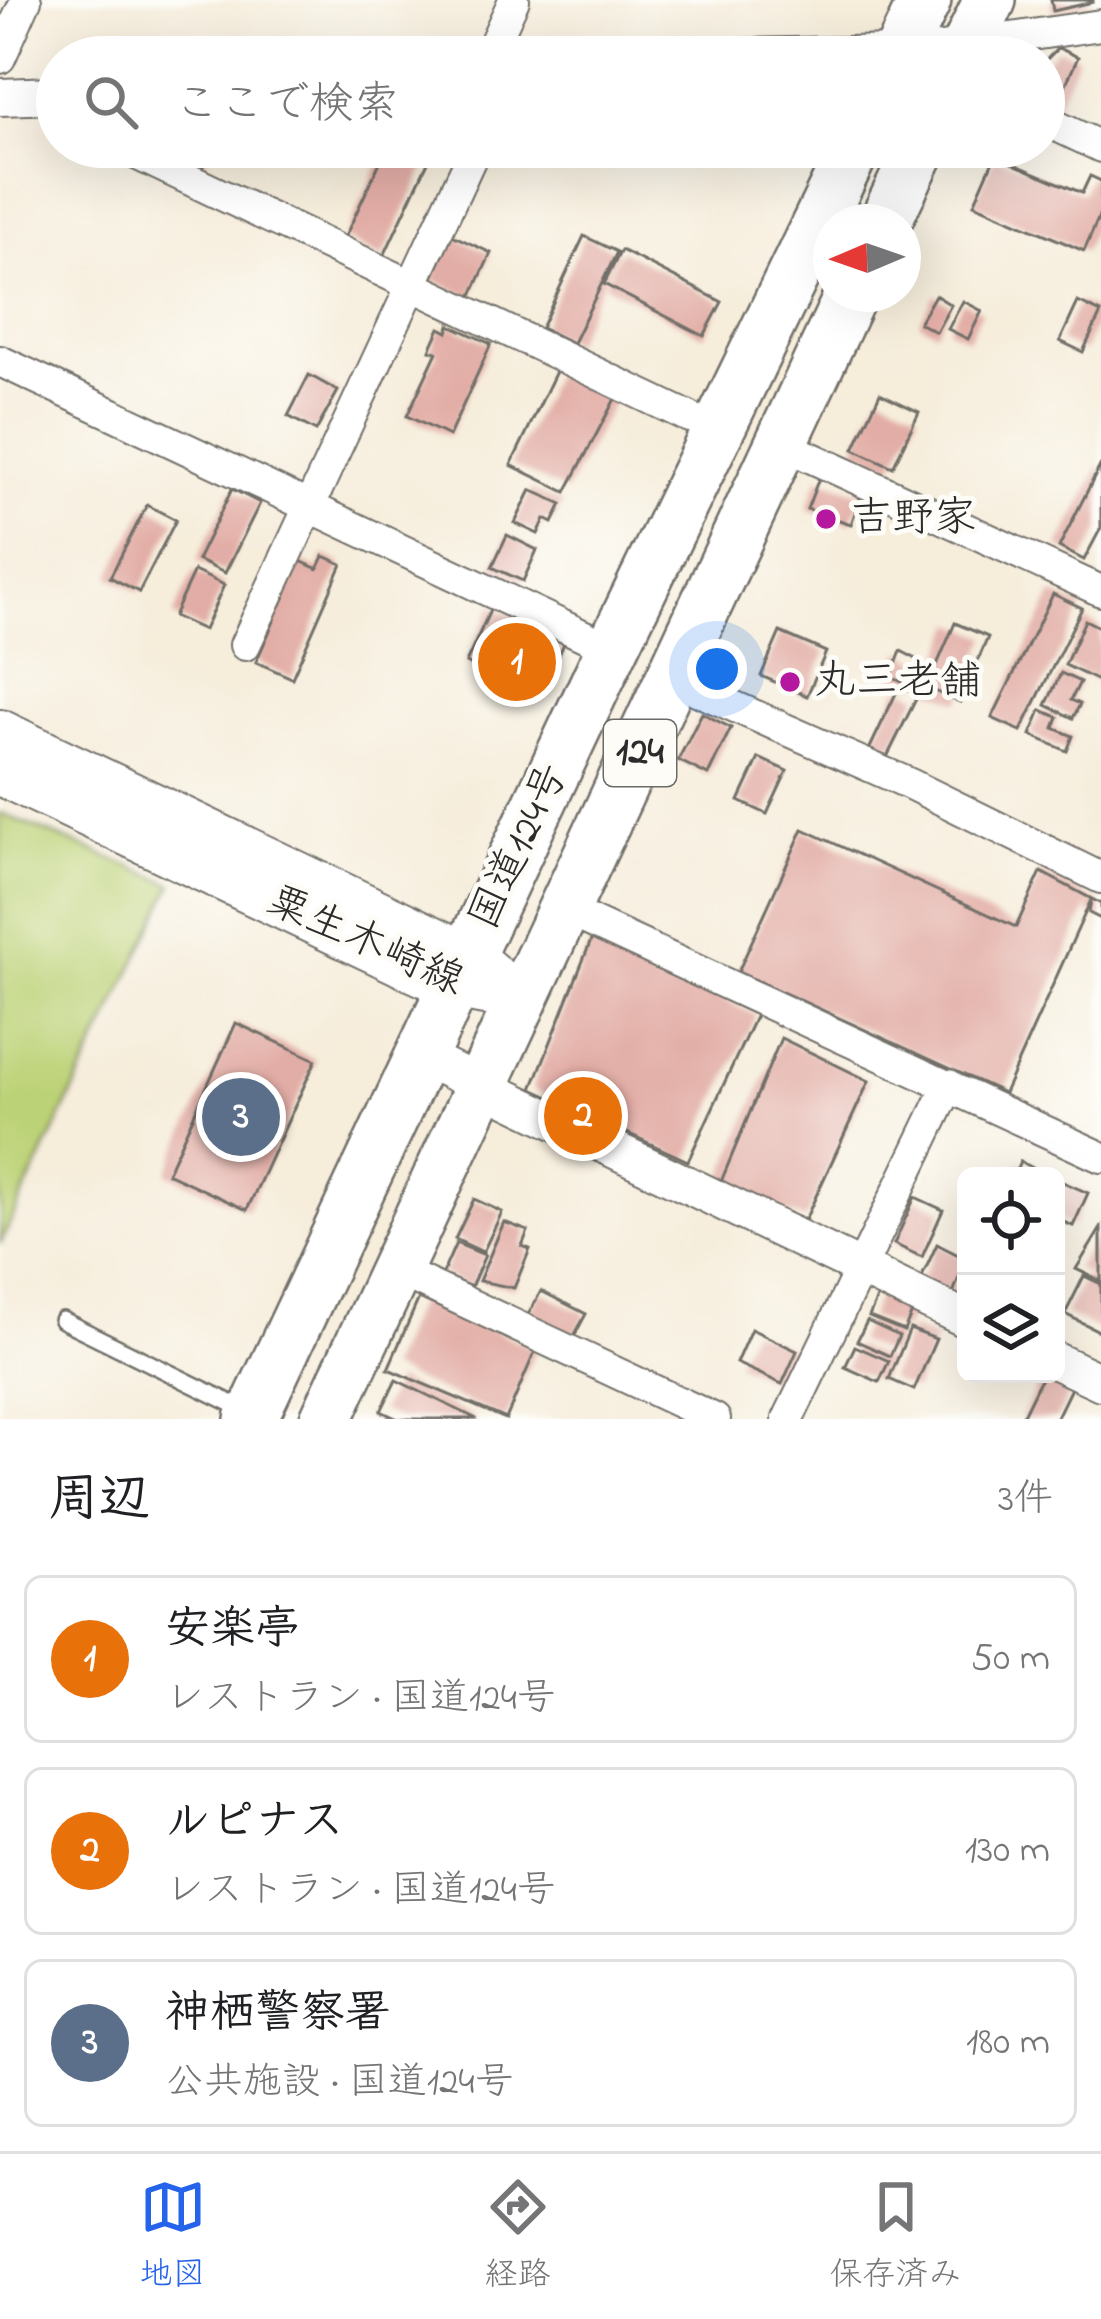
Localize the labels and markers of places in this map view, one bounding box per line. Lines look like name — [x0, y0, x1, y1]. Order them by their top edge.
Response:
place label: 吉野家 — [850, 489, 976, 550]
marker: 吉野家 — [813, 506, 839, 532]
pin: 1 — [478, 617, 556, 707]
place label: 丸三老舗 — [814, 652, 982, 713]
marker: 丸三老舗 — [777, 669, 803, 695]
pin: 2 — [544, 1071, 622, 1161]
pin: 3 — [202, 1072, 280, 1162]

